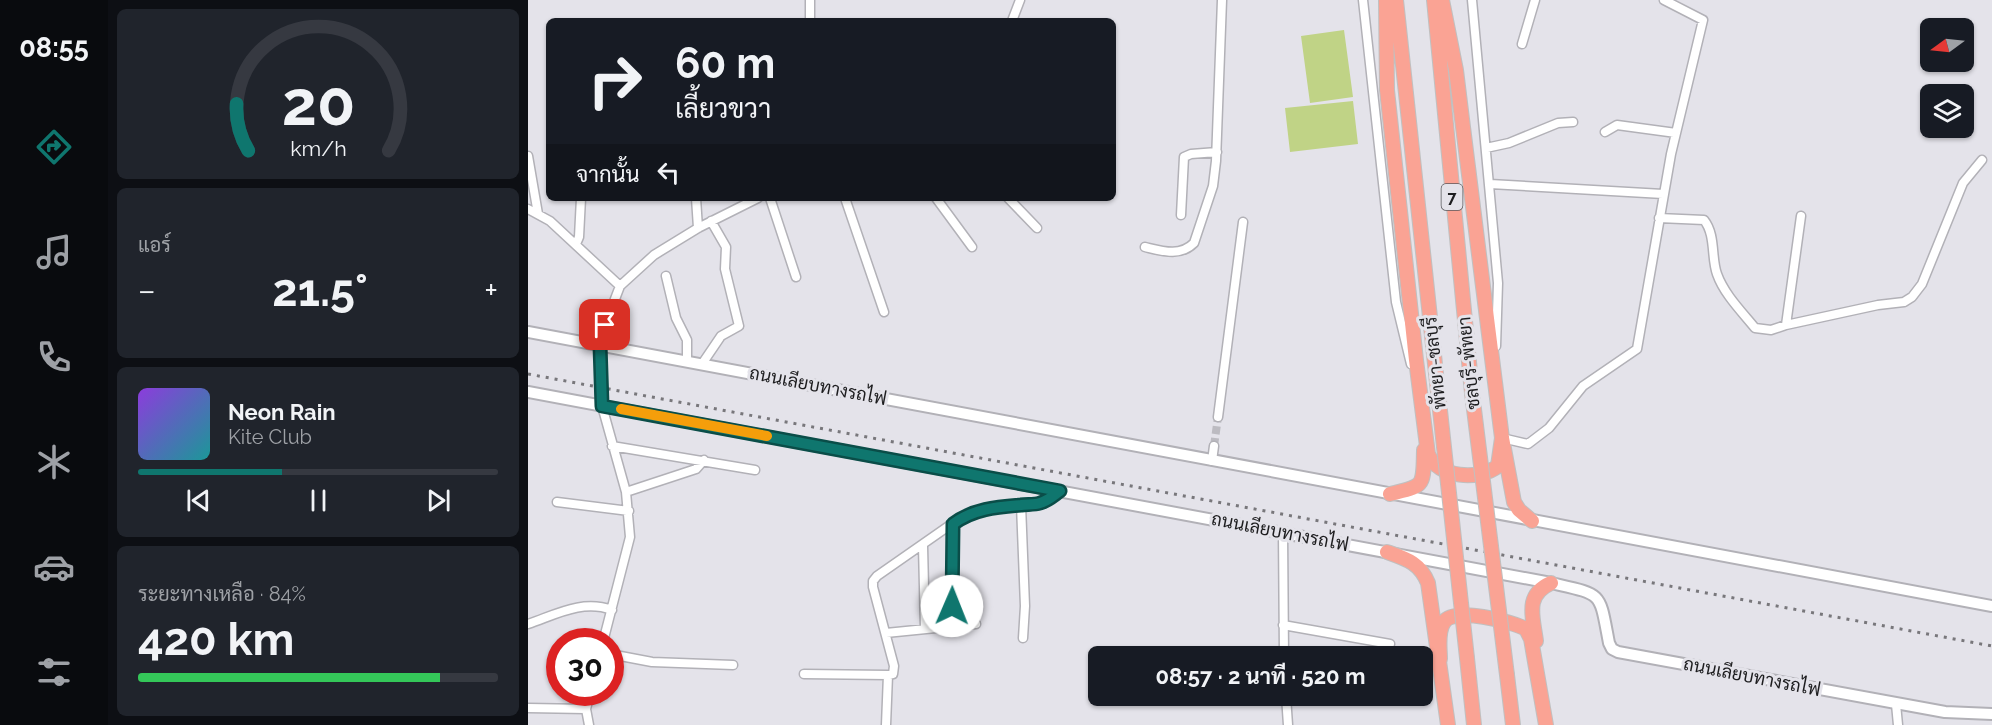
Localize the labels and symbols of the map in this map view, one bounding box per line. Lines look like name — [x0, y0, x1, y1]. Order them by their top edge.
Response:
north arrow — [1920, 18, 1974, 72]
road number: 7 — [1442, 184, 1462, 210]
pin — [579, 299, 630, 350]
street label: พัทยา-ชลบุรี — [1417, 315, 1452, 411]
street label: ชลบุรี-พัทยา — [1451, 315, 1486, 411]
street label: ถนนเลียบทางรถไฟ — [748, 360, 889, 409]
street label: ถนนเลียบทางรถไฟ — [1210, 506, 1351, 555]
position arrow — [920, 574, 984, 638]
speed limit sign: 30 — [546, 628, 624, 706]
street label: ถนนเลียบทางรถไฟ — [1682, 651, 1823, 700]

